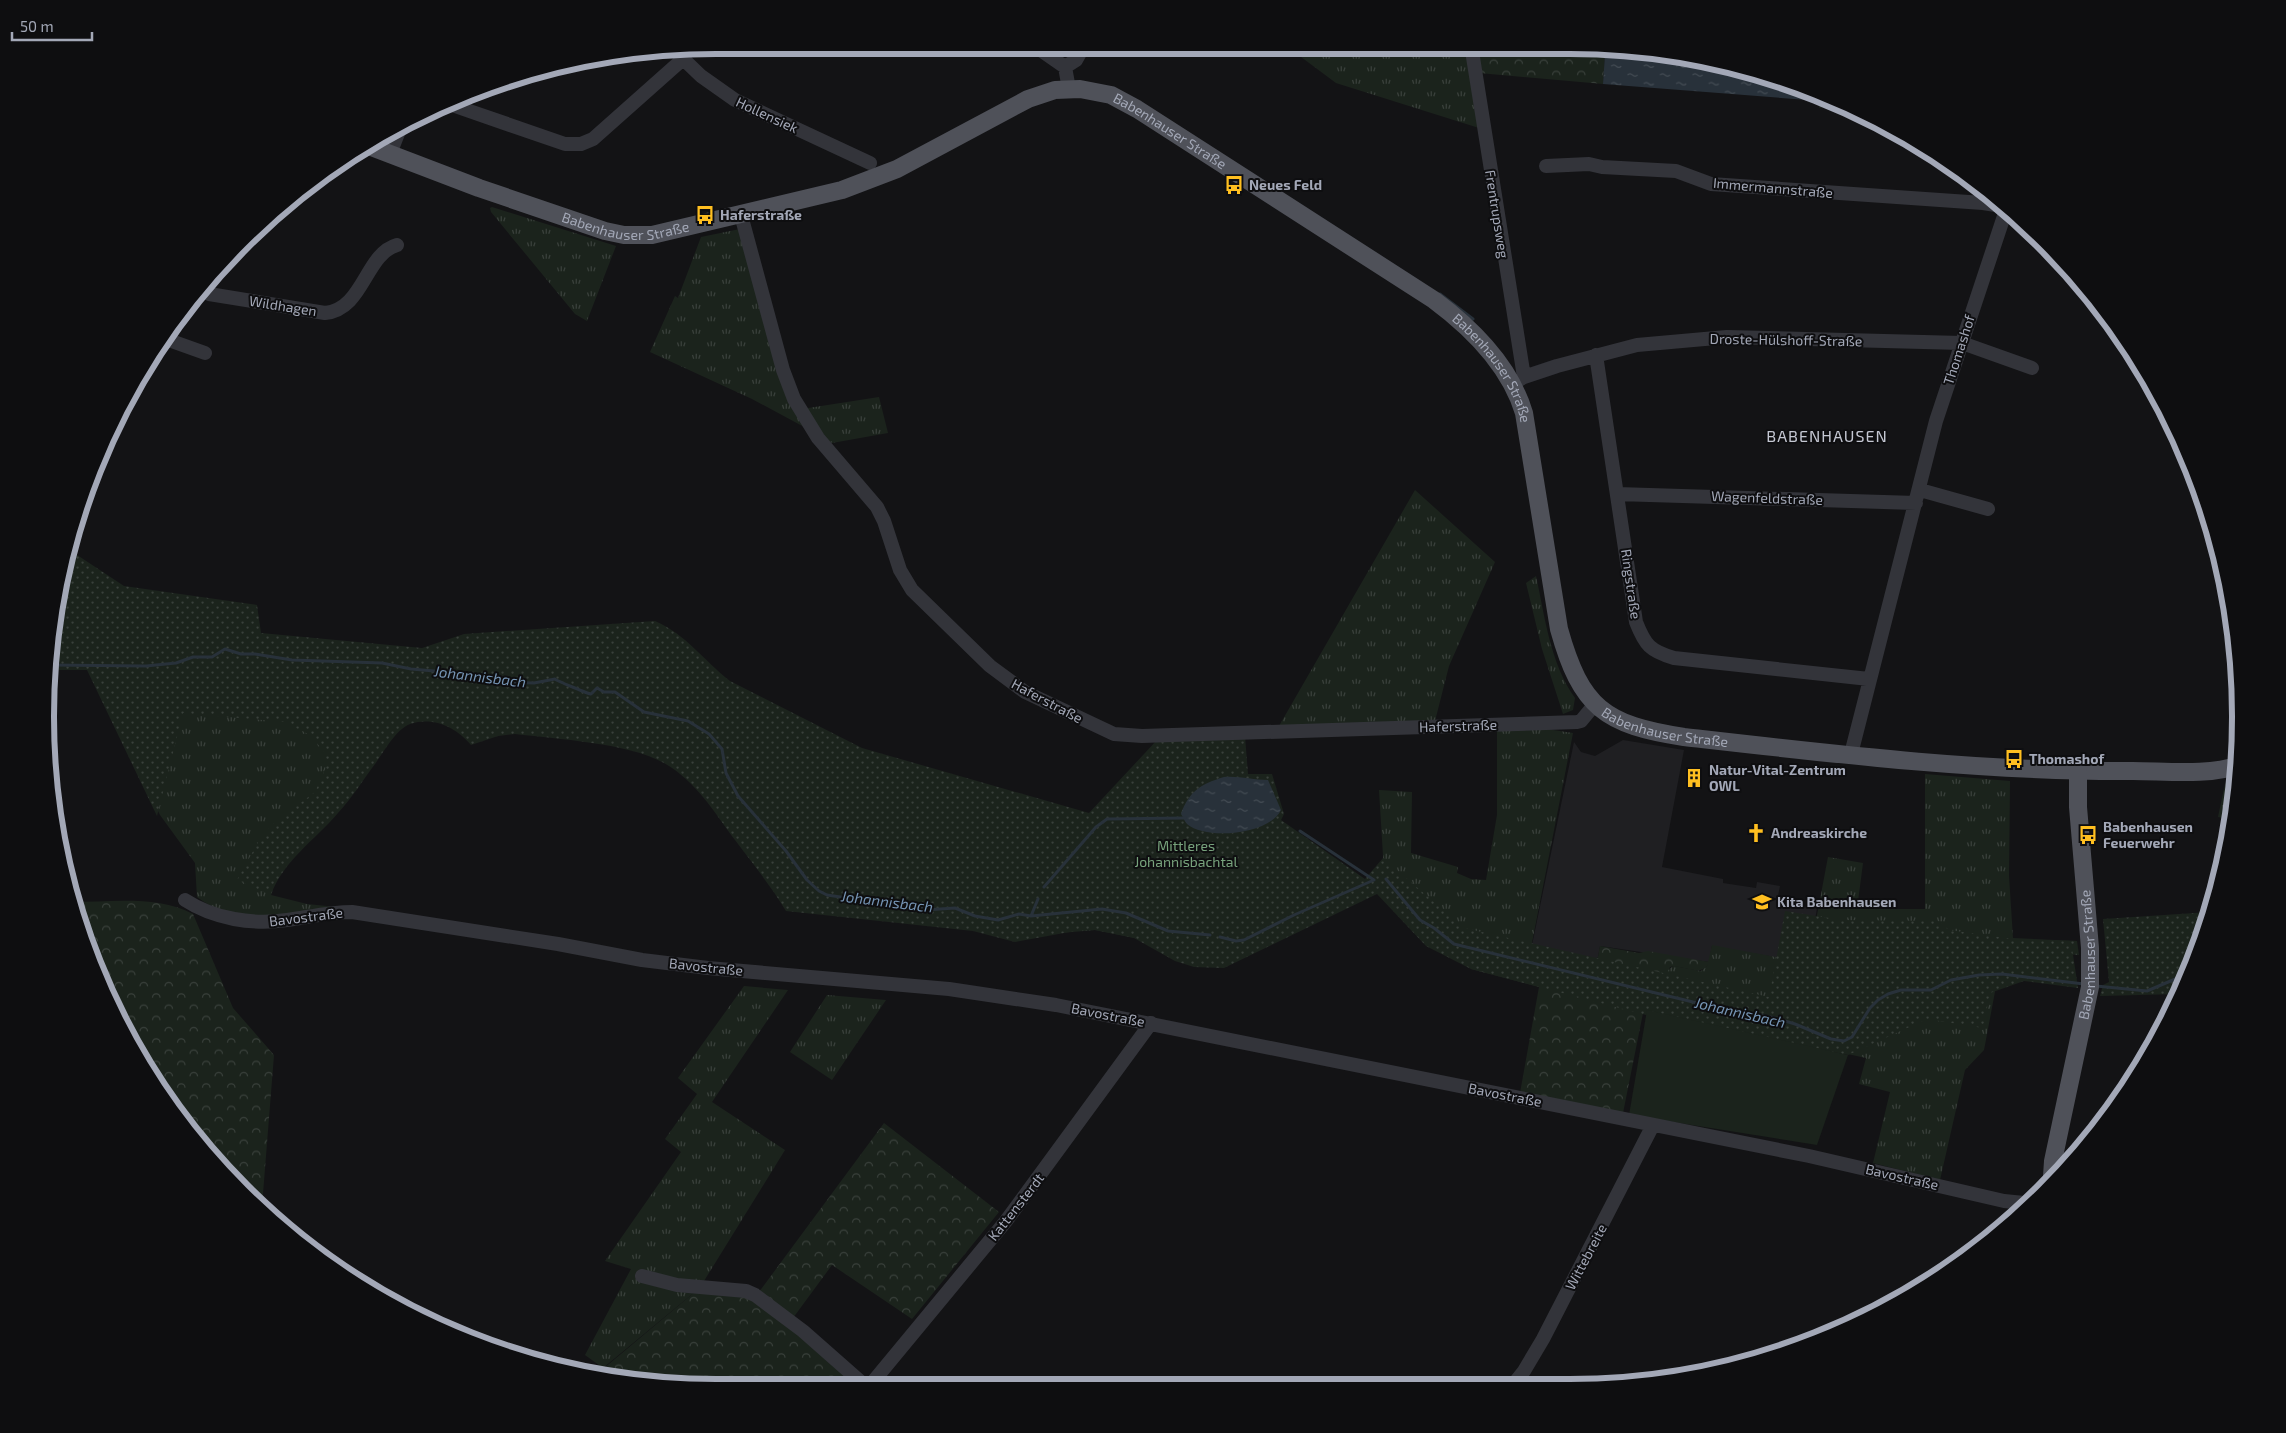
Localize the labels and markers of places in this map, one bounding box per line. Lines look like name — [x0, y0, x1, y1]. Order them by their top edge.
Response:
bus stop icon: Neues Feld — [1223, 174, 1245, 196]
place label: Neues Feld — [1249, 176, 1322, 193]
bus stop icon: Haferstraße — [694, 204, 716, 226]
place label: Haferstraße — [720, 206, 802, 223]
bus stop icon: Thomashof — [2003, 748, 2025, 770]
place label: Thomashof — [2029, 750, 2104, 767]
place label: Natur-Vital-Zentrum OWL — [1709, 761, 1846, 794]
building icon: Natur-Vital-Zentrum OWL — [1683, 767, 1705, 789]
place label: Babenhausen Feuerwehr — [2103, 818, 2193, 851]
church icon: Andreaskirche — [1745, 822, 1767, 844]
place label: Andreaskirche — [1771, 824, 1867, 841]
bus stop icon: Babenhausen Feuerwehr — [2077, 824, 2099, 846]
school or university icon: Kita Babenhausen — [1751, 891, 1773, 913]
place label: Kita Babenhausen — [1777, 893, 1897, 910]

